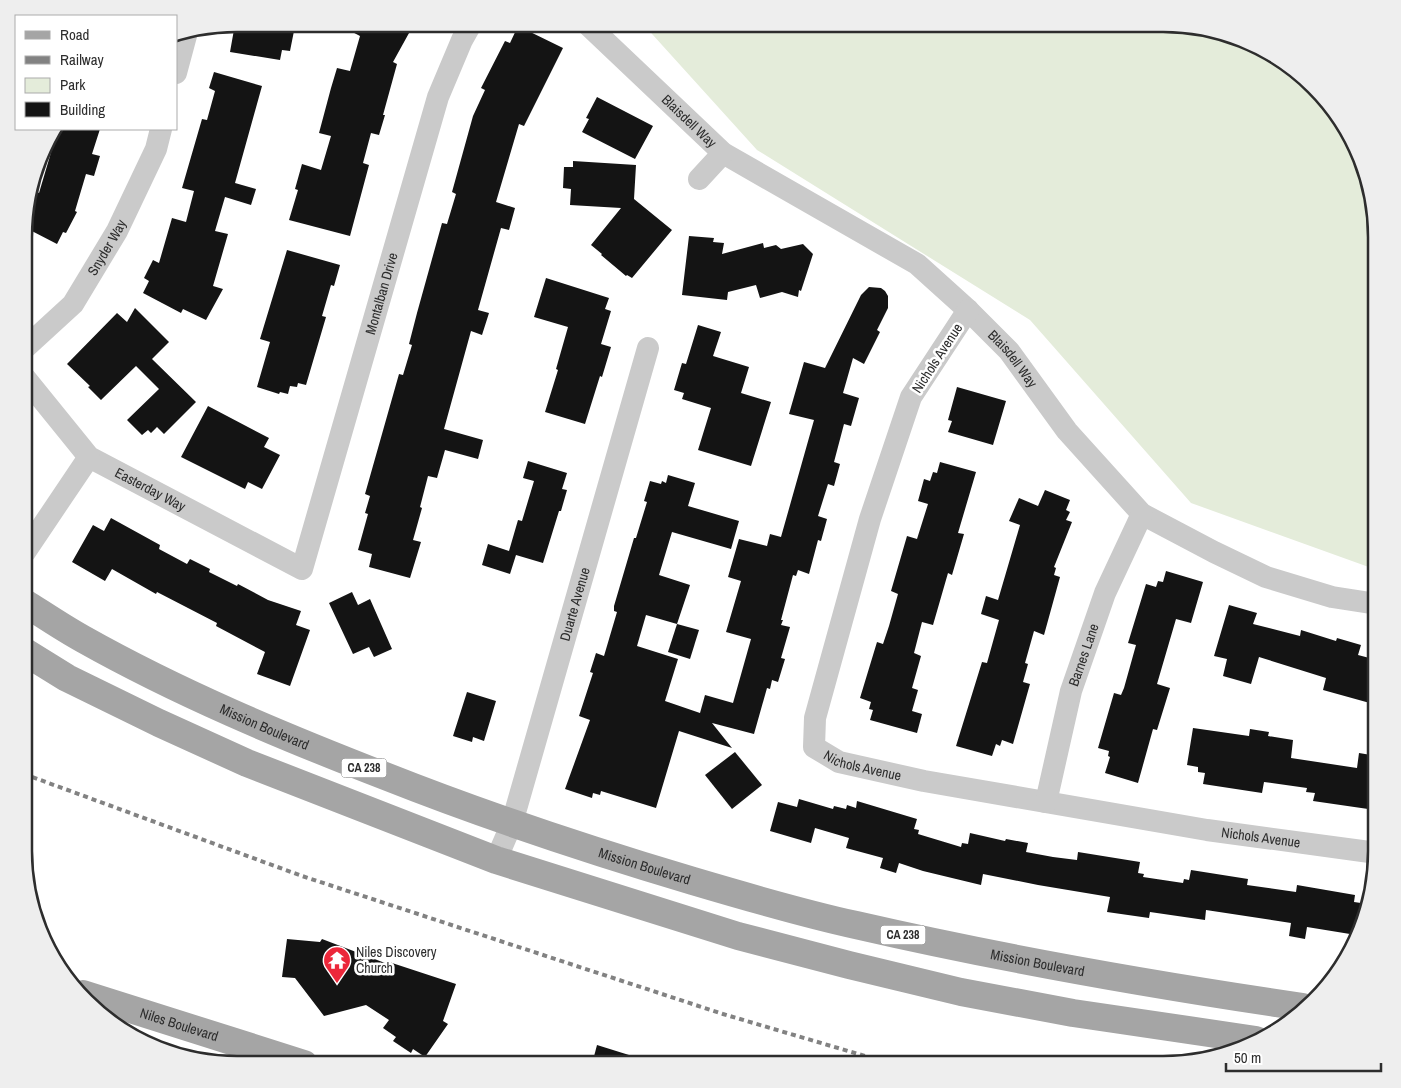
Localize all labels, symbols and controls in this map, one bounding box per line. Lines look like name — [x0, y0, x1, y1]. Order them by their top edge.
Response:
legend — [15, 15, 178, 130]
text: Road — [60, 24, 89, 45]
text: Railway — [60, 49, 105, 70]
text: Park — [60, 74, 86, 95]
street label: Blaisdell Way — [658, 91, 721, 152]
text: Building — [60, 99, 105, 120]
street label: Snyder Way — [83, 216, 130, 279]
street label: Montalban Drive — [361, 251, 402, 337]
street label: Nichols Avenue — [908, 320, 966, 396]
street label: Blaisdell Way — [984, 326, 1042, 391]
street label: Easterday Way — [112, 463, 189, 515]
street label: Duarte Avenue — [556, 565, 594, 643]
street label: Barnes Lane — [1064, 621, 1103, 689]
street label: Mission Boulevard — [217, 700, 312, 754]
street label: Nichols Avenue — [820, 746, 903, 785]
road number: CA 238 — [342, 758, 386, 778]
street label: Nichols Avenue — [1220, 823, 1302, 852]
street label: Mission Boulevard — [596, 843, 693, 889]
road number: CA 238 — [880, 926, 926, 944]
place label: Niles Discovery Church — [356, 943, 437, 977]
temple icon: Niles Discovery Church — [322, 945, 352, 984]
street label: Mission Boulevard — [989, 945, 1086, 980]
street label: Niles Boulevard — [138, 1004, 221, 1045]
scale bar — [1226, 1040, 1381, 1072]
text: 50 m — [1234, 1047, 1261, 1068]

